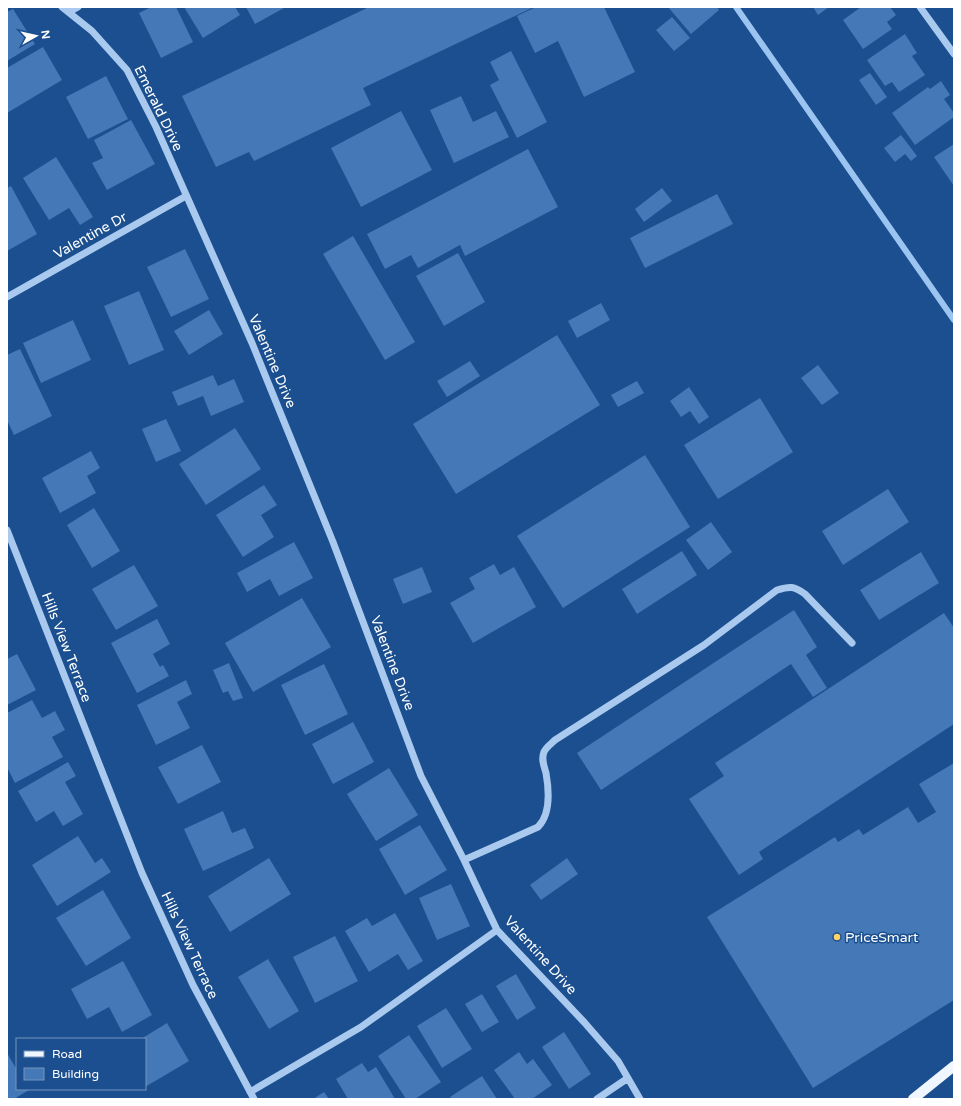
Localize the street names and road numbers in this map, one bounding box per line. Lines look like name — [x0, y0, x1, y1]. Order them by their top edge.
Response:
street label: Emerald Drive — [130, 63, 187, 154]
street label: Valentine Dr — [51, 208, 130, 263]
street label: Valentine Drive — [245, 312, 300, 411]
street label: Hills View Terrace — [38, 590, 95, 705]
street label: Valentine Drive — [367, 613, 418, 713]
street label: Hills View Terrace — [157, 889, 222, 1002]
street label: Valentine Drive — [501, 912, 580, 998]

